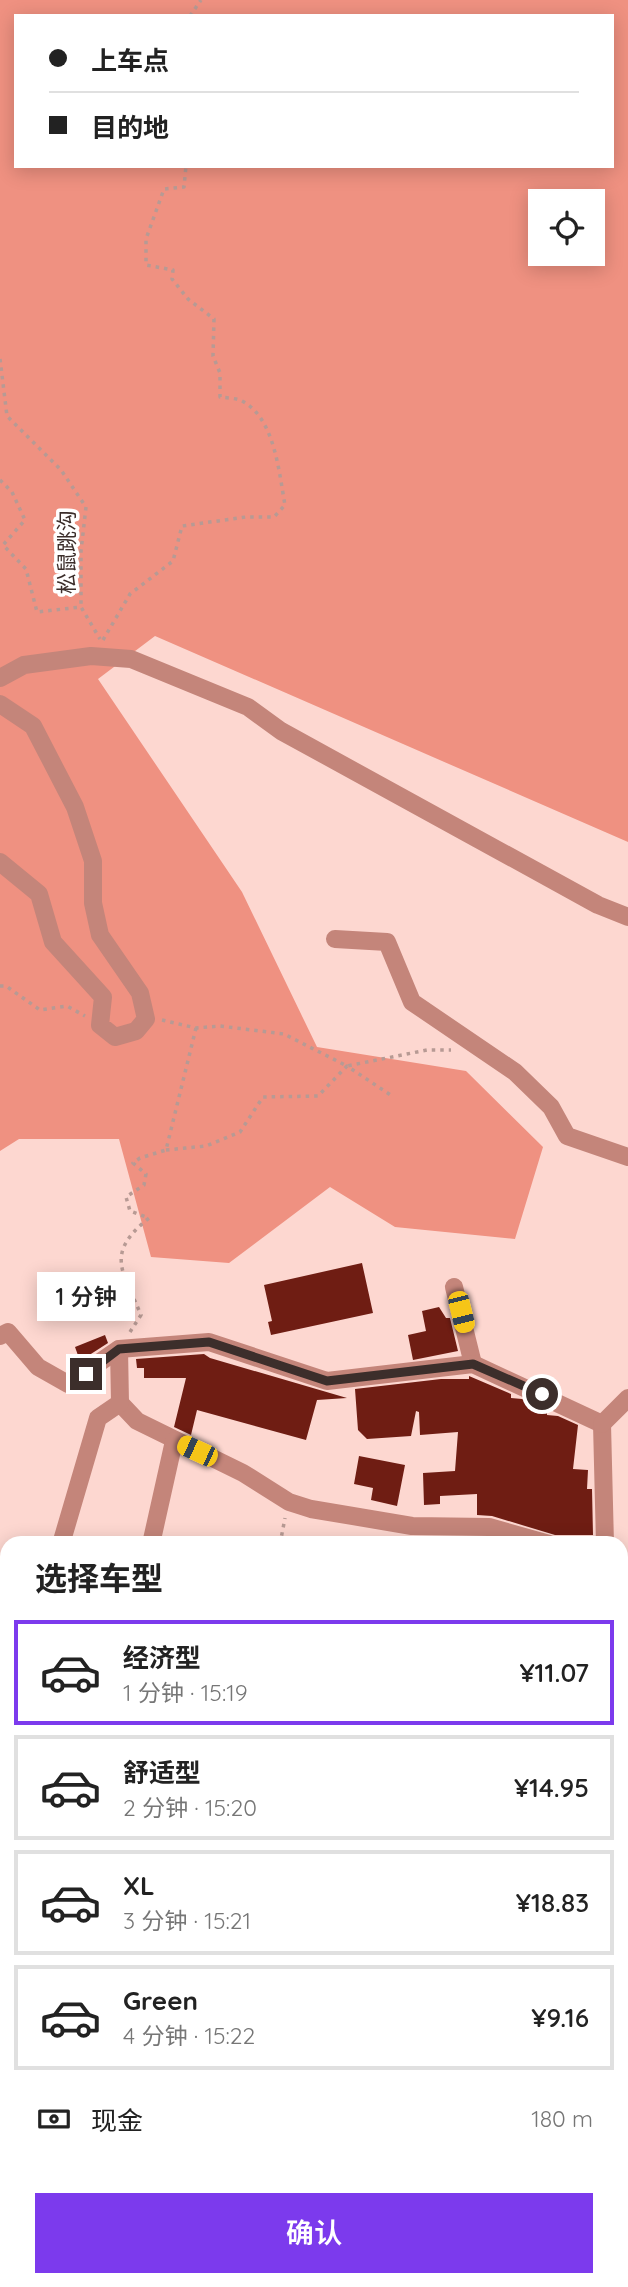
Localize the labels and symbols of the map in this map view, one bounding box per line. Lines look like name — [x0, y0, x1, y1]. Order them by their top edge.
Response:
street label: 松鼠跳沟 — [53, 510, 79, 594]
callout: 1 分钟 — [37, 1272, 135, 1322]
car — [446, 1289, 477, 1335]
route end — [70, 1358, 102, 1390]
route start — [526, 1378, 558, 1410]
car — [174, 1433, 221, 1469]

